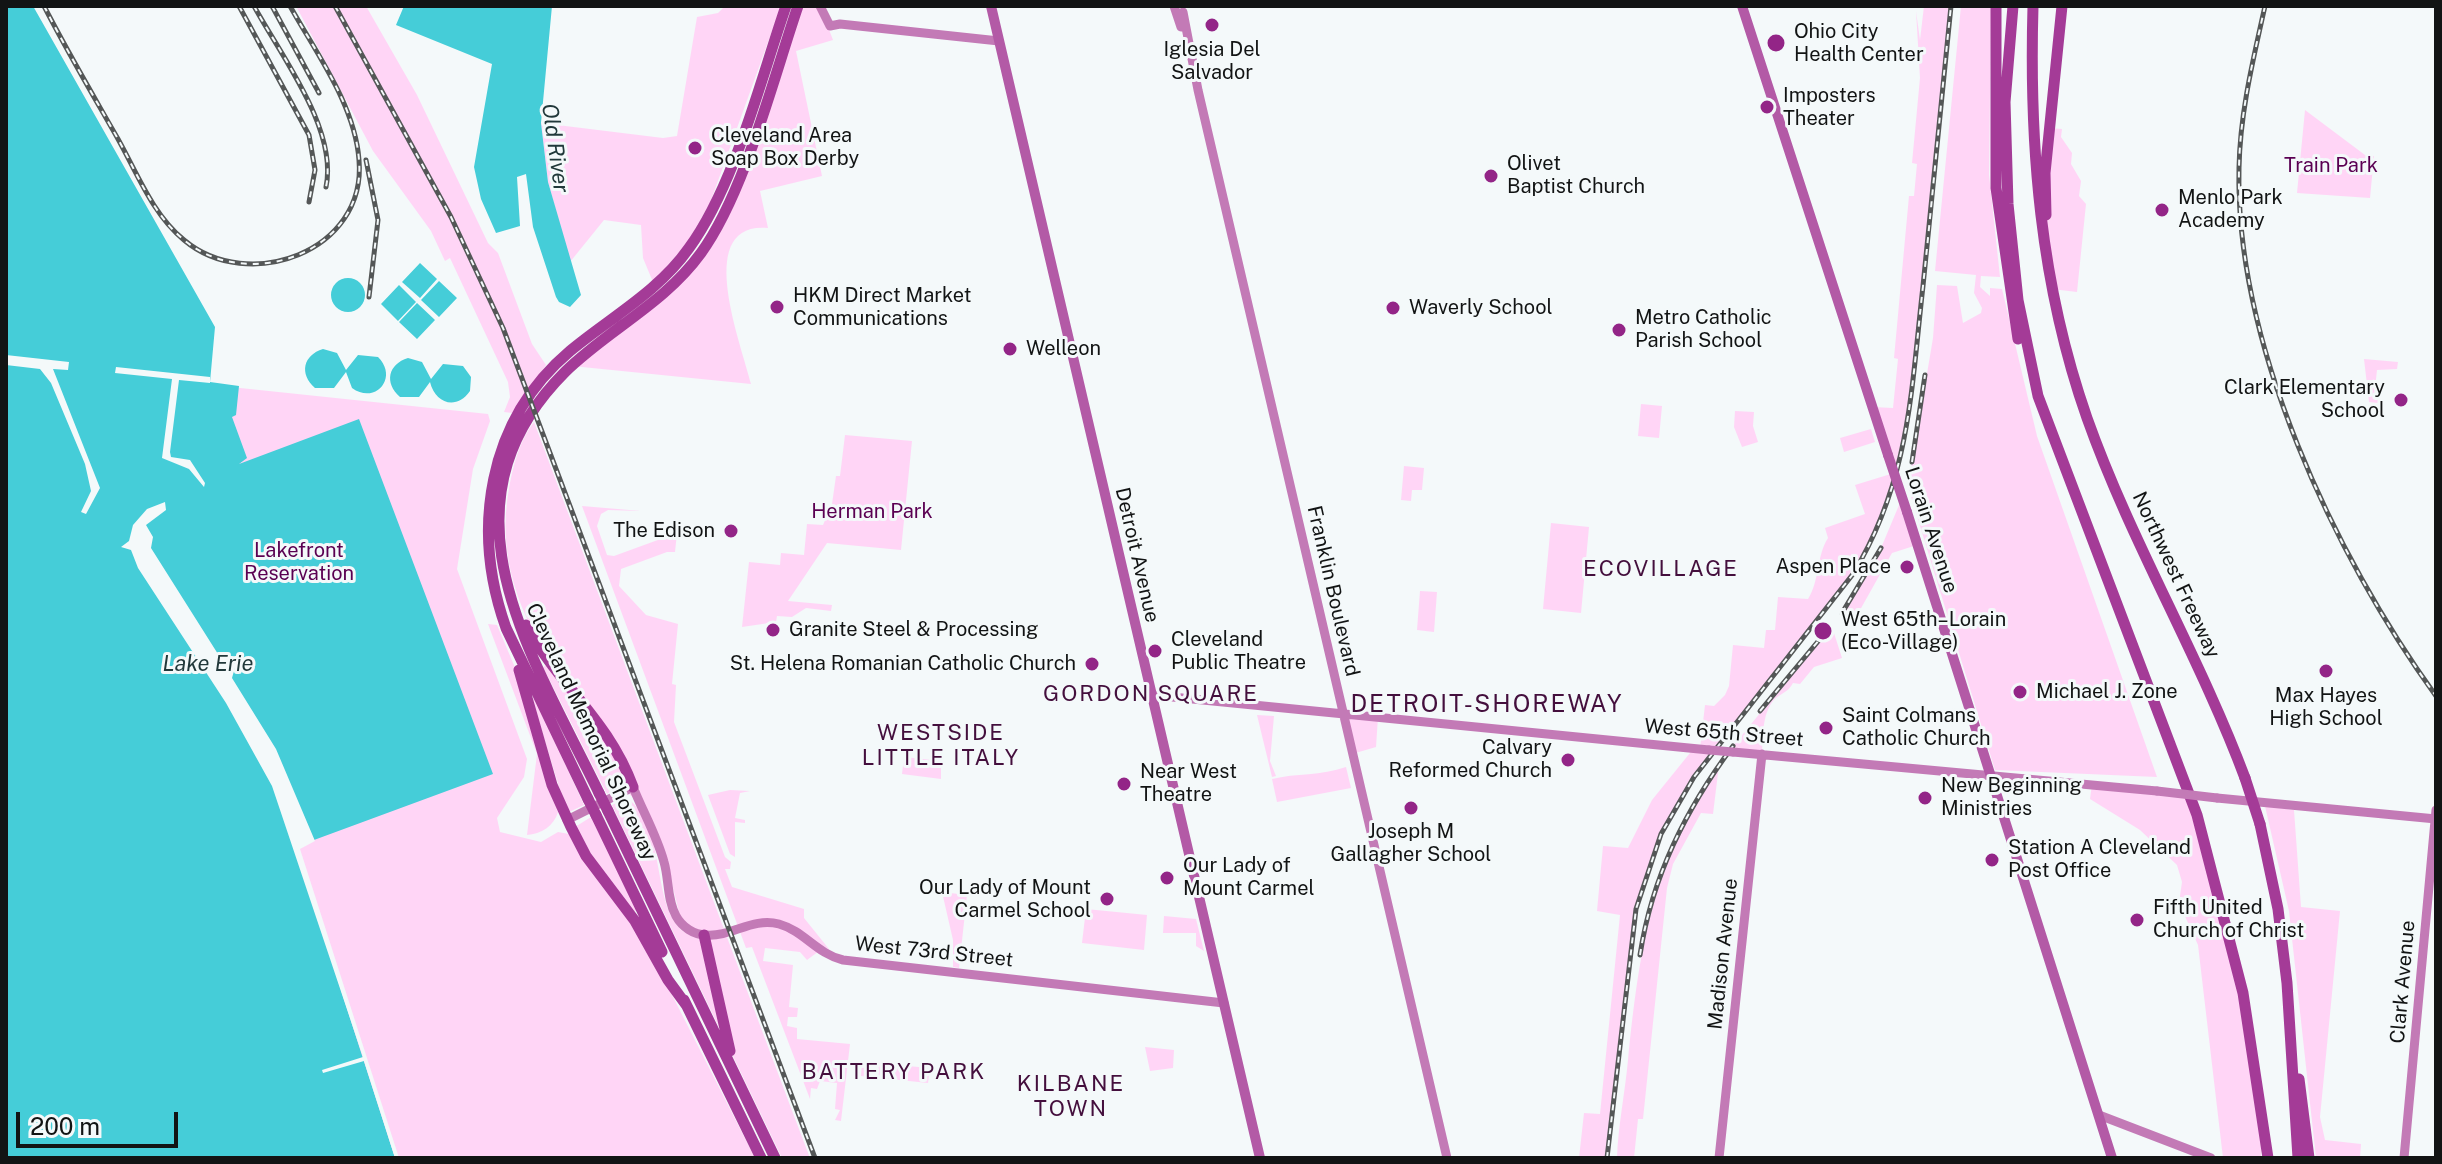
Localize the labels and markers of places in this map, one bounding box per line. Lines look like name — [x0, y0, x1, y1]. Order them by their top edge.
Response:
marker: Iglesia Del Salvador — [1203, 16, 1221, 34]
place label: Ohio City Health Center — [1794, 20, 1924, 67]
marker: Ohio City Health Center — [1765, 32, 1787, 54]
place label: Iglesia Del Salvador — [1163, 38, 1261, 85]
place label: Imposters Theater — [1783, 84, 1876, 131]
marker: Imposters Theater — [1758, 98, 1776, 116]
place label: Cleveland Area Soap Box Derby — [711, 124, 859, 171]
marker: Cleveland Area Soap Box Derby — [686, 139, 704, 157]
place label: Olivet Baptist Church — [1507, 152, 1645, 199]
marker: Olivet Baptist Church — [1482, 167, 1500, 185]
place label: Menlo Park Academy — [2178, 186, 2283, 233]
marker: Menlo Park Academy — [2153, 201, 2171, 219]
place label: HKM Direct Market Communications — [793, 284, 971, 331]
place label: Waverly School — [1409, 296, 1553, 320]
marker: HKM Direct Market Communications — [768, 298, 786, 316]
marker: Waverly School — [1384, 299, 1402, 317]
place label: Metro Catholic Parish School — [1635, 306, 1772, 353]
marker: Metro Catholic Parish School — [1610, 321, 1628, 339]
place label: Welleon — [1026, 337, 1101, 361]
marker: Welleon — [1001, 340, 1019, 358]
place label: Clark Elementary School — [2224, 376, 2385, 423]
marker: Clark Elementary School — [2392, 391, 2410, 409]
place label: The Edison — [613, 519, 715, 543]
marker: The Edison — [722, 522, 740, 540]
place label: Aspen Place — [1775, 555, 1891, 579]
marker: Aspen Place — [1898, 558, 1916, 576]
place label: West 65th–Lorain (Eco-Village) — [1841, 608, 2006, 655]
place label: Granite Steel & Processing — [789, 618, 1039, 642]
marker: West 65th–Lorain (Eco-Village) — [1812, 620, 1834, 642]
marker: Granite Steel & Processing — [764, 621, 782, 639]
place label: Cleveland Public Theatre — [1171, 628, 1306, 675]
marker: Cleveland Public Theatre — [1146, 642, 1164, 660]
place label: St. Helena Romanian Catholic Church — [730, 652, 1076, 676]
marker: St. Helena Romanian Catholic Church — [1083, 655, 1101, 673]
marker: Max Hayes High School — [2317, 662, 2335, 680]
place label: Michael J. Zone — [2036, 680, 2178, 704]
marker: Michael J. Zone — [2011, 683, 2029, 701]
place label: Max Hayes High School — [2269, 684, 2383, 731]
place label: Saint Colmans Catholic Church — [1842, 704, 1990, 751]
marker: Saint Colmans Catholic Church — [1817, 719, 1835, 737]
place label: Calvary Reformed Church — [1389, 736, 1552, 783]
marker: Calvary Reformed Church — [1559, 751, 1577, 769]
place label: Near West Theatre — [1140, 760, 1237, 807]
place label: New Beginning Ministries — [1941, 774, 2082, 821]
marker: Near West Theatre — [1115, 775, 1133, 793]
marker: New Beginning Ministries — [1916, 789, 1934, 807]
marker: Joseph M Gallagher School — [1402, 799, 1420, 817]
place label: Joseph M Gallagher School — [1331, 820, 1491, 867]
place label: Station A Cleveland Post Office — [2008, 836, 2191, 883]
marker: Station A Cleveland Post Office — [1983, 851, 2001, 869]
place label: Our Lady of Mount Carmel — [1183, 854, 1315, 901]
marker: Our Lady of Mount Carmel — [1158, 869, 1176, 887]
place label: Our Lady of Mount Carmel School — [919, 876, 1091, 923]
marker: Our Lady of Mount Carmel School — [1098, 890, 1116, 908]
place label: Fifth United Church of Christ — [2153, 896, 2304, 943]
marker: Fifth United Church of Christ — [2128, 911, 2146, 929]

